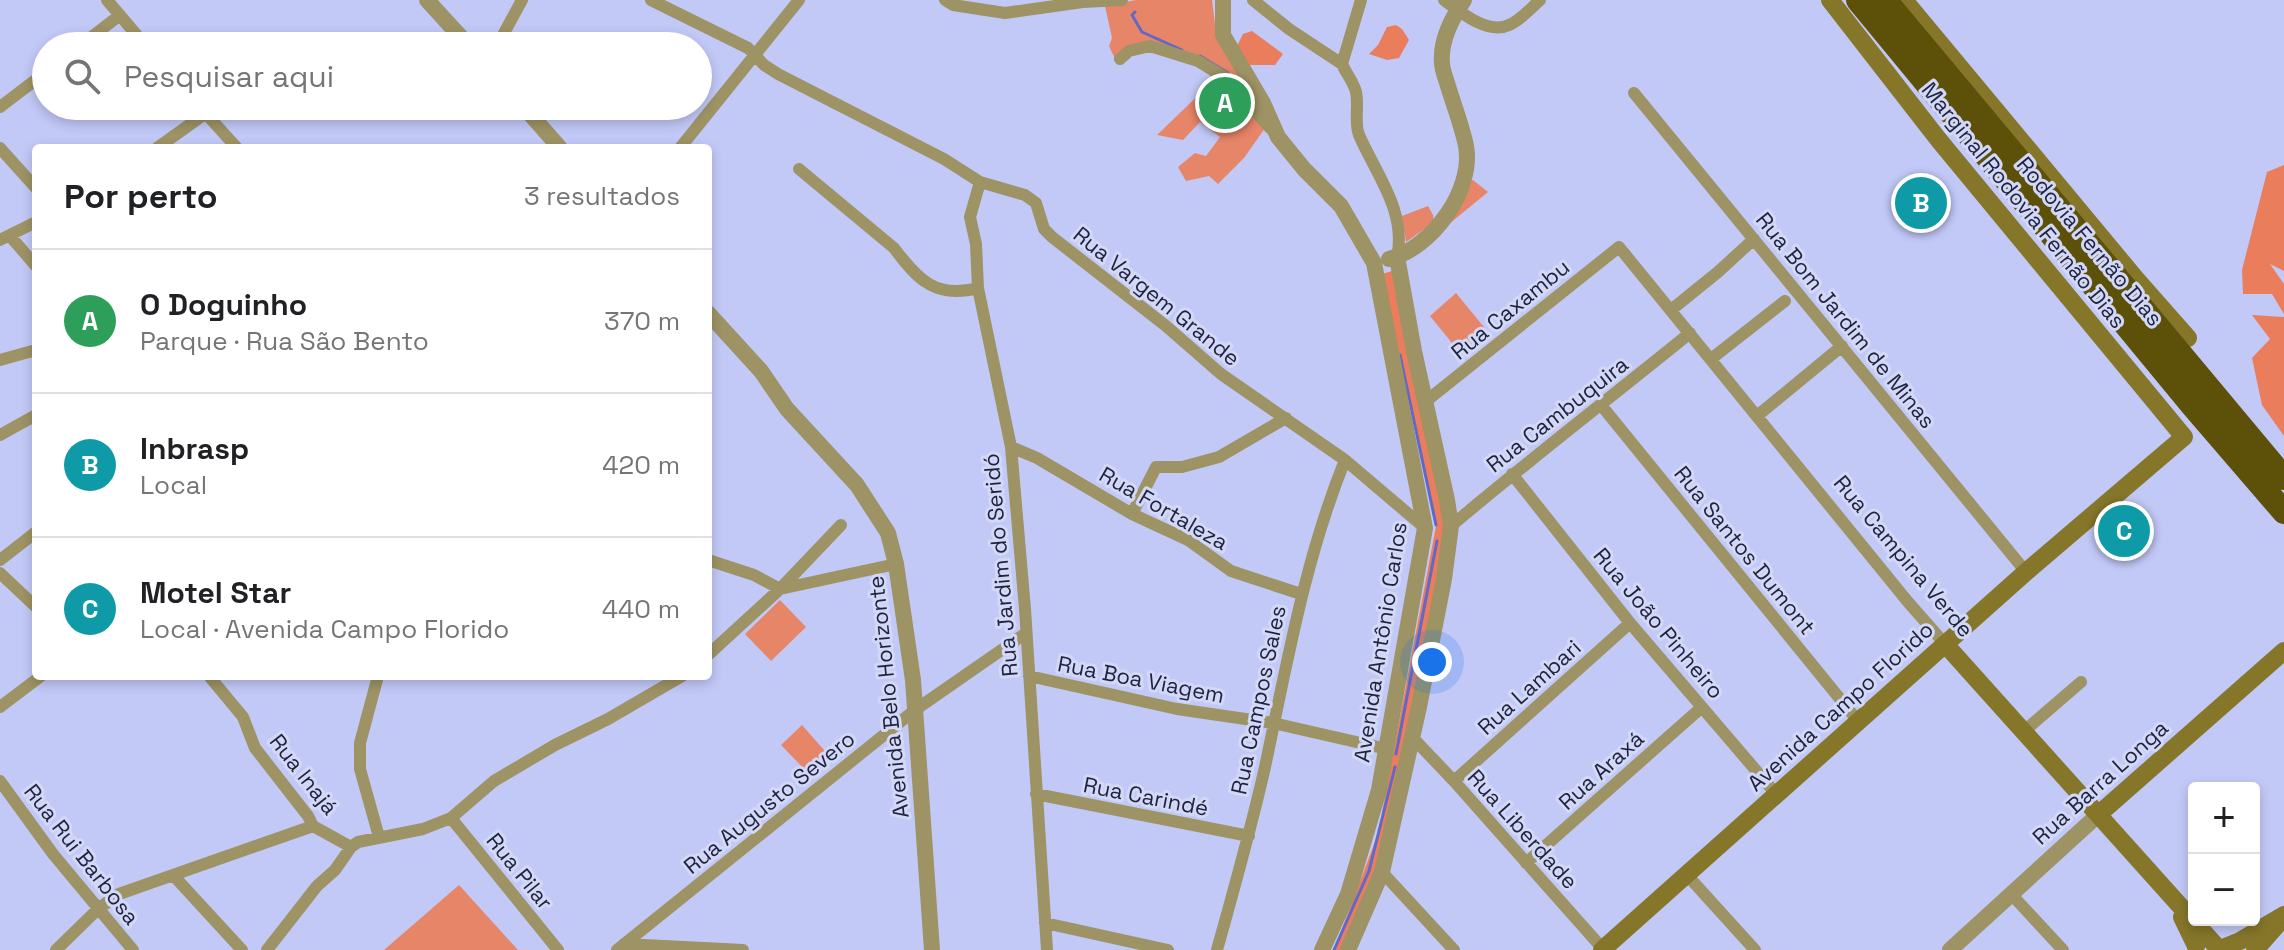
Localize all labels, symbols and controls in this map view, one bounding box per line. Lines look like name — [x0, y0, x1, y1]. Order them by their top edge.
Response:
search box — [32, 32, 712, 120]
icon: search — [60, 54, 104, 98]
text: Pesquisar aqui — [124, 57, 334, 96]
pin: A — [1199, 73, 1251, 133]
street label: Marginal Rodovia Fernão Dias — [1917, 77, 2131, 333]
street label: Rodovia Fernão Dias — [2012, 151, 2168, 331]
pin: B — [1895, 173, 1947, 233]
text: Por perto — [64, 175, 218, 218]
text: 3 resultados — [524, 179, 680, 213]
street label: Rua Bom Jardim de Minas — [1750, 206, 1942, 434]
street label: Rua Vargem Grande — [1068, 220, 1246, 372]
street label: Rua Caxambu — [1445, 253, 1575, 365]
text: O Doguinho — [140, 285, 307, 324]
text: A — [82, 304, 98, 338]
text: 370 m — [604, 304, 680, 338]
text: Parque · Rua São Bento — [140, 324, 429, 358]
street label: Rua Cambuquira — [1480, 350, 1634, 478]
text: Inbrasp — [140, 429, 249, 468]
text: B — [81, 448, 99, 482]
text: 420 m — [602, 448, 680, 482]
street label: Rua Jardim do Seridó — [976, 452, 1024, 678]
street label: Rua Fortaleza — [1095, 460, 1234, 556]
street label: Rua Santos Dumont — [1668, 460, 1822, 640]
text: Local — [140, 468, 207, 502]
street label: Rua Campina Verde — [1828, 469, 1980, 643]
pin: C — [2098, 501, 2150, 561]
street label: Avenida Antônio Carlos — [1347, 520, 1413, 764]
street label: Rua João Pinheiro — [1588, 542, 1730, 704]
text: Motel Star — [140, 573, 291, 612]
street label: Avenida Belo Horizonte — [861, 574, 915, 820]
text: C — [82, 592, 98, 626]
text: 440 m — [602, 592, 680, 626]
street label: Rua Campos Sales — [1224, 603, 1292, 797]
text: Local · Avenida Campo Florido — [140, 612, 509, 646]
street label: Avenida Campo Florido — [1741, 615, 1939, 797]
street label: Rua Lambari — [1471, 633, 1587, 741]
your location — [1412, 642, 1452, 682]
street label: Rua Boa Viagem — [1055, 649, 1227, 709]
street label: Rua Barra Longa — [2026, 713, 2174, 850]
street label: Rua Augusto Severo — [678, 724, 860, 880]
street label: Rua Araxá — [1553, 724, 1650, 816]
street label: Rua Inajá — [264, 728, 345, 820]
street label: Rua Liberdade — [1462, 763, 1584, 895]
street label: Rua Carindé — [1081, 770, 1211, 822]
street label: Rua Rui Barbosa — [18, 778, 146, 930]
map controls — [2188, 782, 2260, 926]
button: + — [2188, 782, 2260, 854]
street label: Rua Pilar — [481, 827, 559, 915]
button: − — [2188, 854, 2260, 926]

